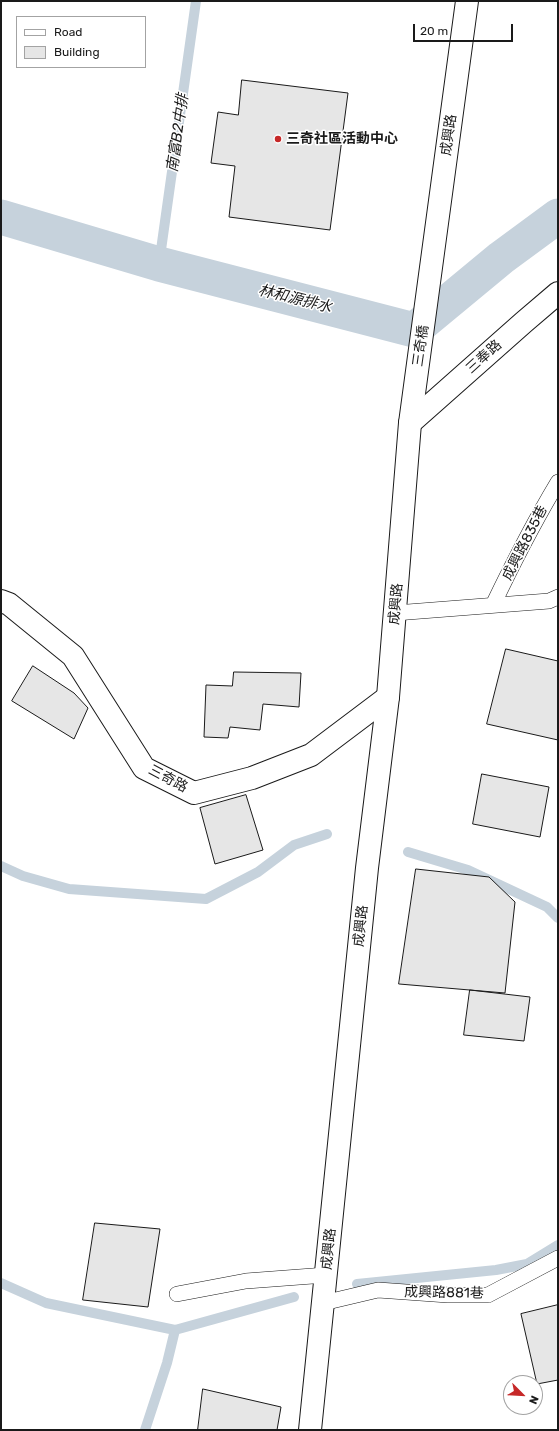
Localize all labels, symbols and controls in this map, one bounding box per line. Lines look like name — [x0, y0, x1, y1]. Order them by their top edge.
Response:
legend — [16, 16, 146, 68]
scale bar — [415, 16, 515, 42]
text: 20 m — [420, 24, 448, 38]
text: Road — [54, 25, 82, 39]
text: Building — [54, 45, 100, 59]
water label: 南富B2中排 — [164, 93, 192, 173]
street label: 成興路 — [438, 113, 460, 157]
place label: 三奇社區活動中心 — [286, 131, 398, 147]
marker: 三奇社區活動中心 — [273, 134, 283, 144]
water label: 林和源排水 — [256, 281, 334, 317]
street label: 三奇橋 — [410, 324, 432, 368]
street label: 三奉路 — [463, 337, 505, 377]
street label: 成興路835巷 — [499, 503, 551, 583]
street label: 成興路 — [386, 582, 406, 626]
street label: 三奇路 — [146, 762, 190, 796]
street label: 成興路 — [350, 904, 372, 948]
street label: 成興路 — [318, 1227, 340, 1271]
street label: 成興路881巷 — [404, 1284, 484, 1302]
north arrow — [503, 1375, 543, 1415]
text: N — [526, 1393, 541, 1406]

